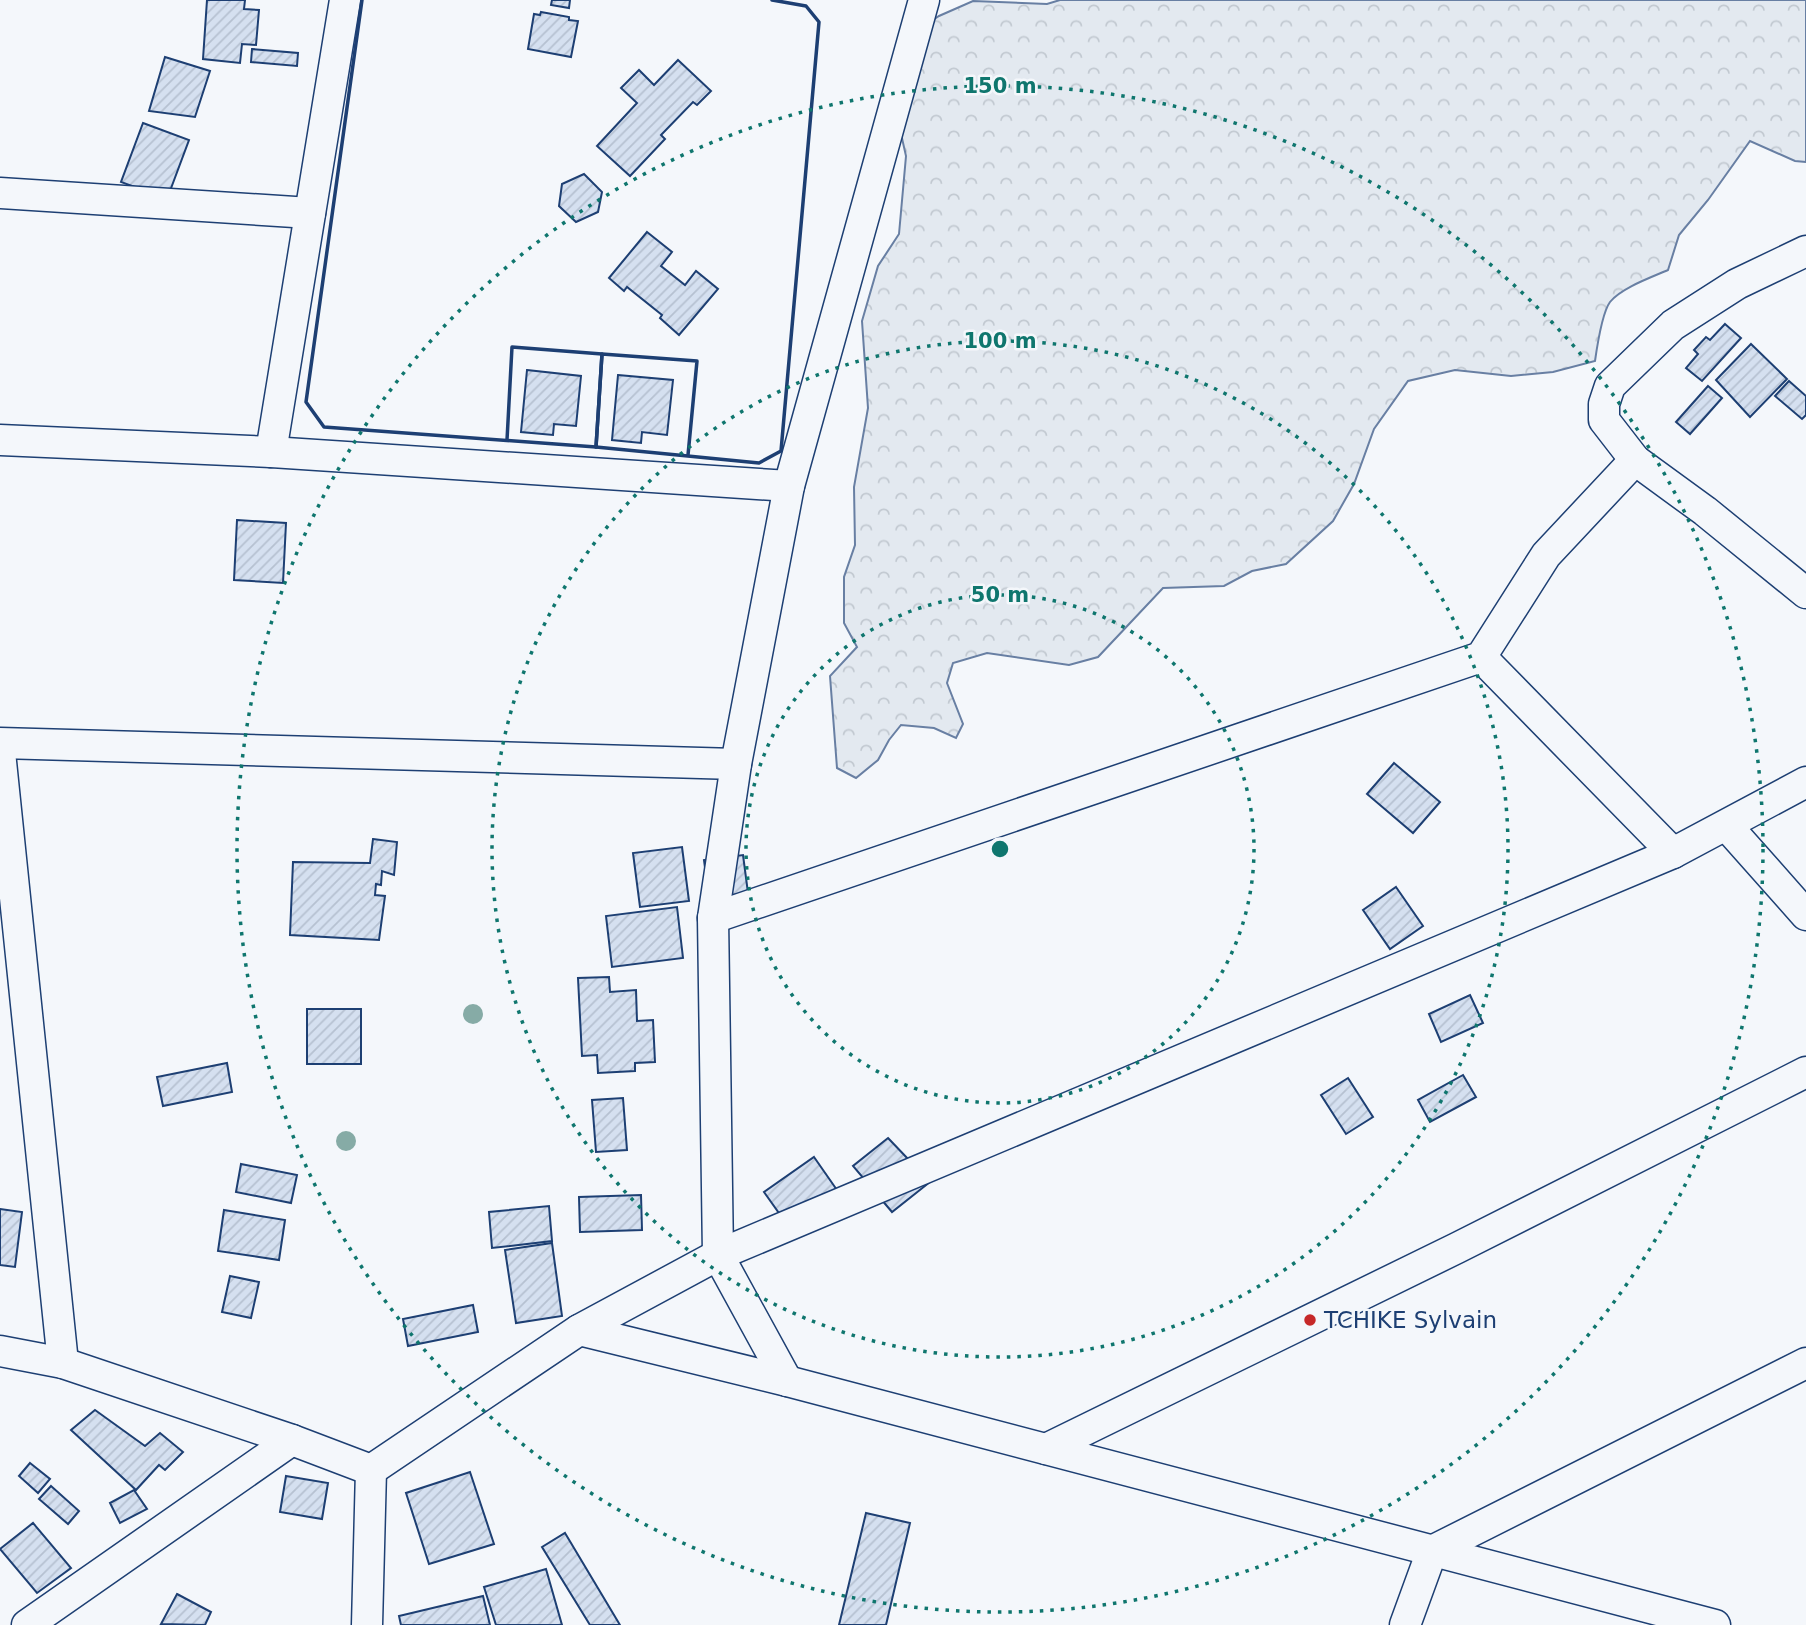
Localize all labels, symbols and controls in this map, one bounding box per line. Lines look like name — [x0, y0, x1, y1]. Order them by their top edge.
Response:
text: 150 m — [963, 74, 1037, 98]
text: 100 m — [963, 329, 1037, 353]
text: 50 m — [971, 583, 1029, 607]
centre of rings — [988, 837, 1012, 861]
place label: TCHIKE Sylvain — [1323, 1307, 1497, 1333]
marker: TCHIKE Sylvain — [1302, 1312, 1318, 1328]

